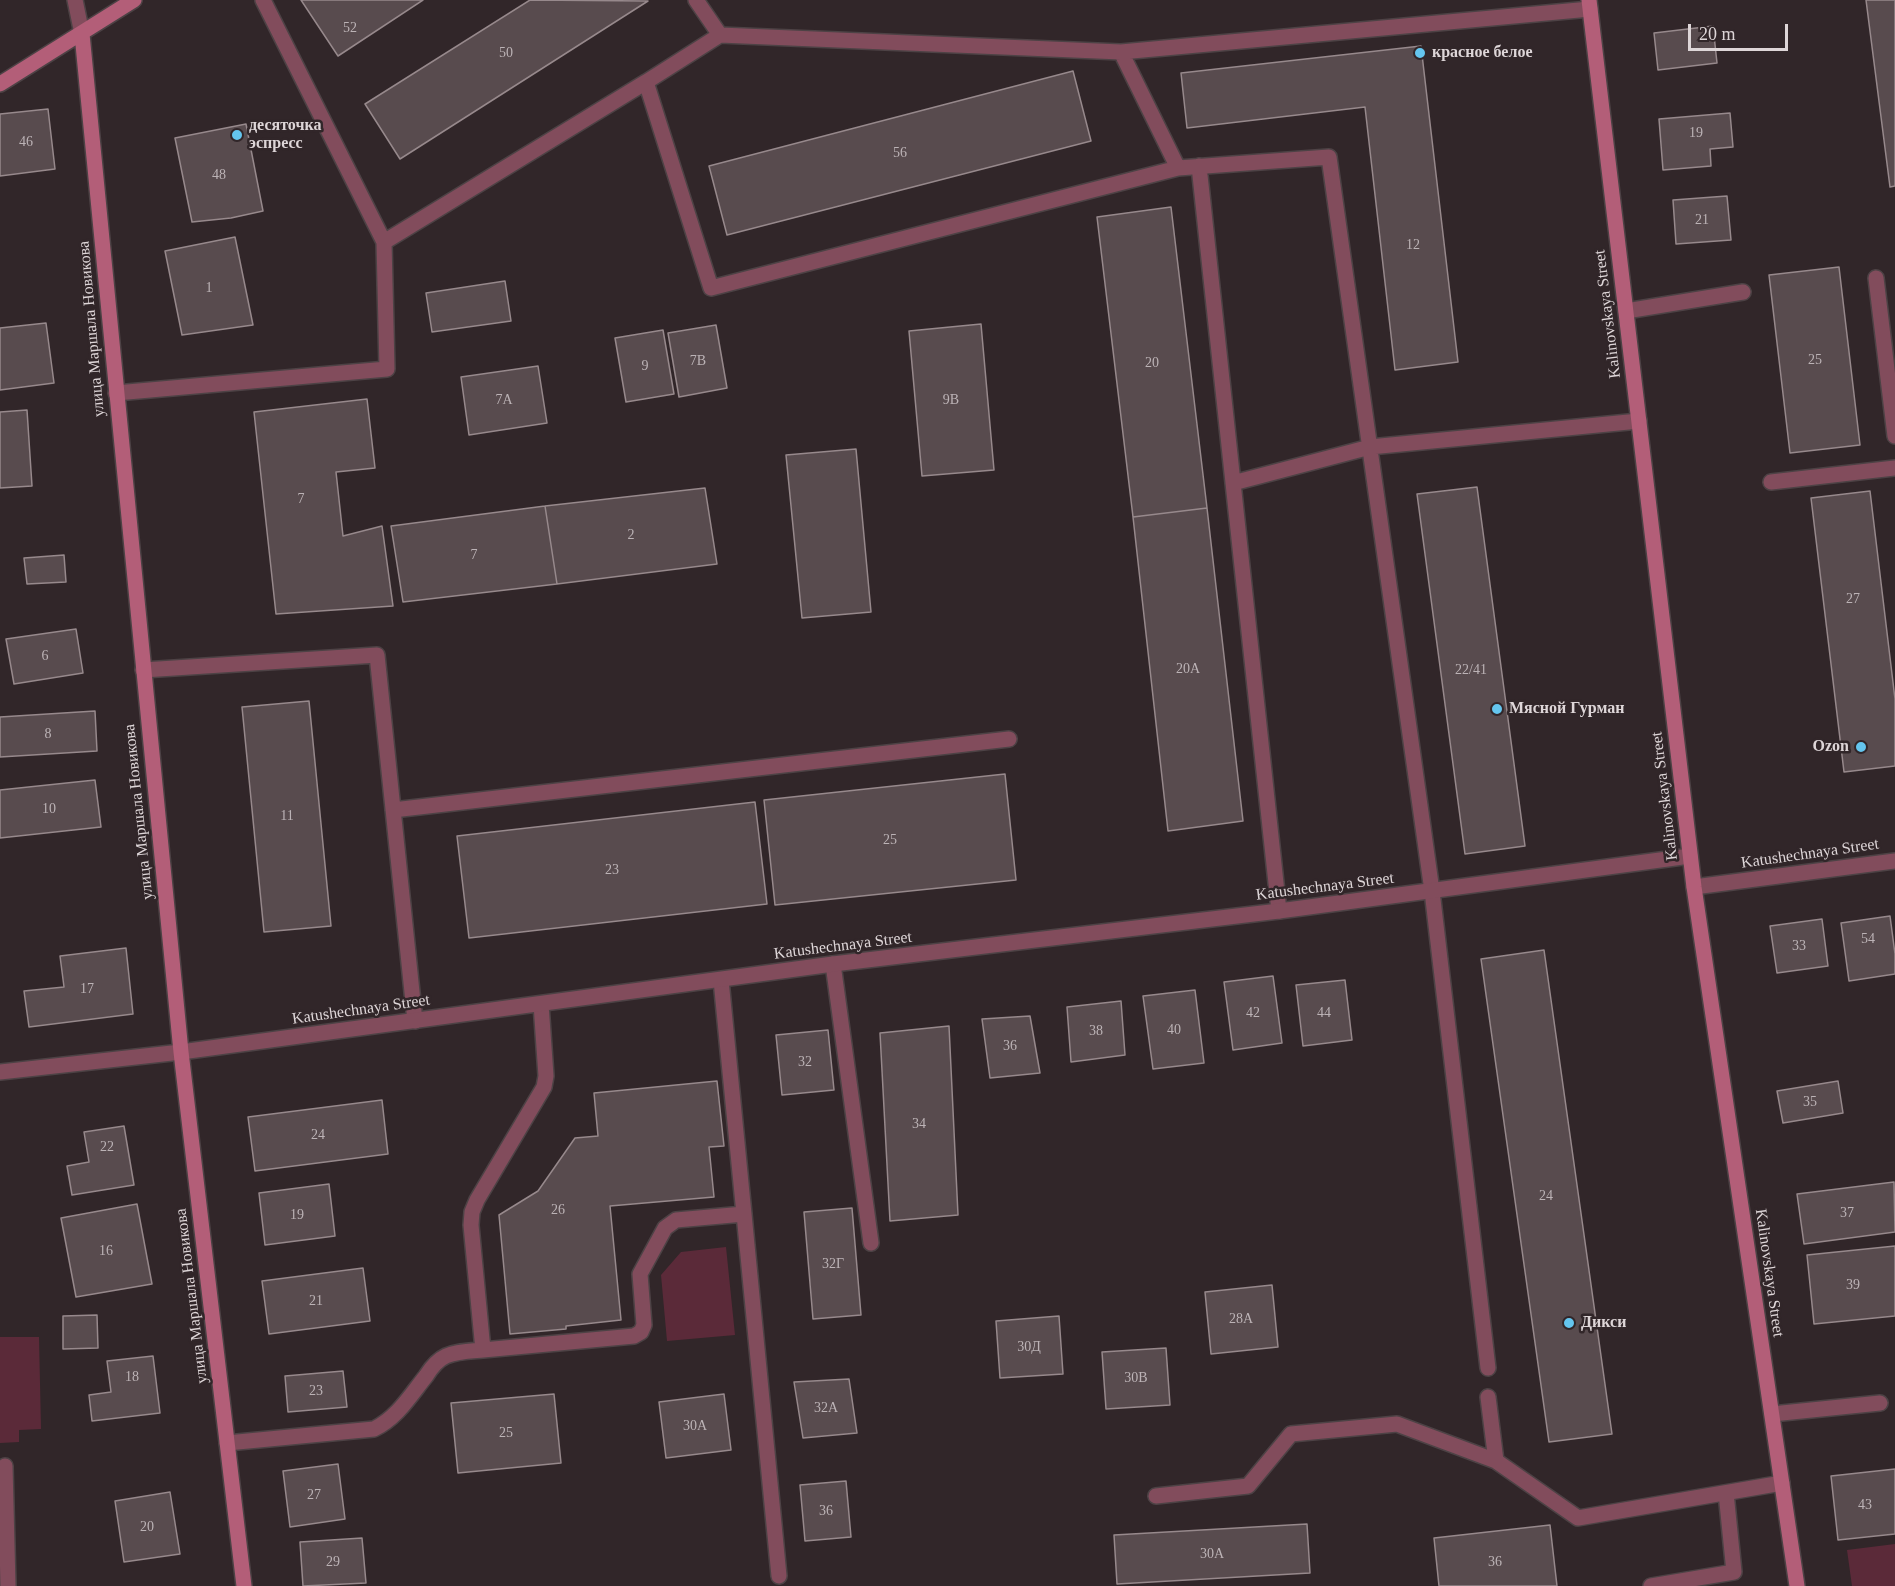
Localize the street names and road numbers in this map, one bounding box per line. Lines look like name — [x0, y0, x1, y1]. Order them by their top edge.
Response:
street label: улица Маршала Новикова — [75, 240, 109, 418]
street label: Kalinovskaya Street — [1591, 249, 1625, 379]
street label: улица Маршала Новикова — [120, 723, 158, 901]
street label: Kalinovskaya Street — [1648, 731, 1682, 861]
street label: Katushechnaya Street — [1740, 835, 1880, 873]
street label: Katushechnaya Street — [1255, 869, 1395, 905]
street label: Katushechnaya Street — [773, 928, 913, 964]
street label: Katushechnaya Street — [291, 991, 431, 1029]
street label: улица Маршала Новикова — [172, 1207, 212, 1385]
street label: Kalinovskaya Street — [1750, 1208, 1788, 1338]

